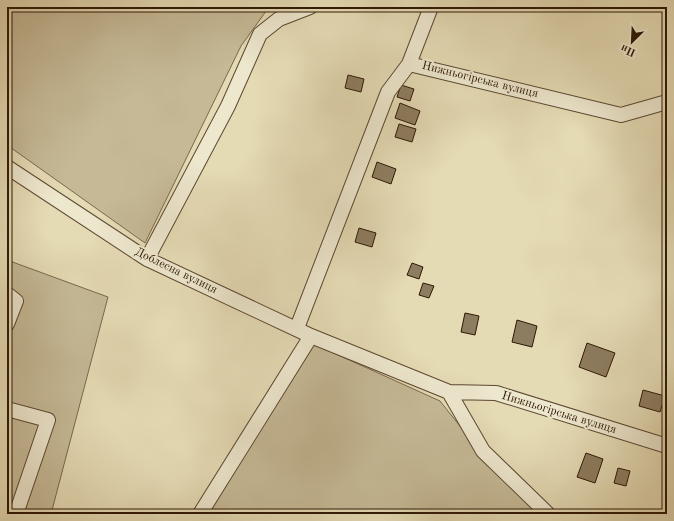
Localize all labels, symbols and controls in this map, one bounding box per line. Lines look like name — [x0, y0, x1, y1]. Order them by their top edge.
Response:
north arrow — [612, 22, 652, 62]
text: Пн — [619, 42, 638, 58]
street label: Нижньогірська вулиця — [421, 59, 540, 100]
street label: Доблесна вулиця — [133, 246, 219, 296]
street label: Нижньогірська вулиця — [500, 389, 618, 436]

